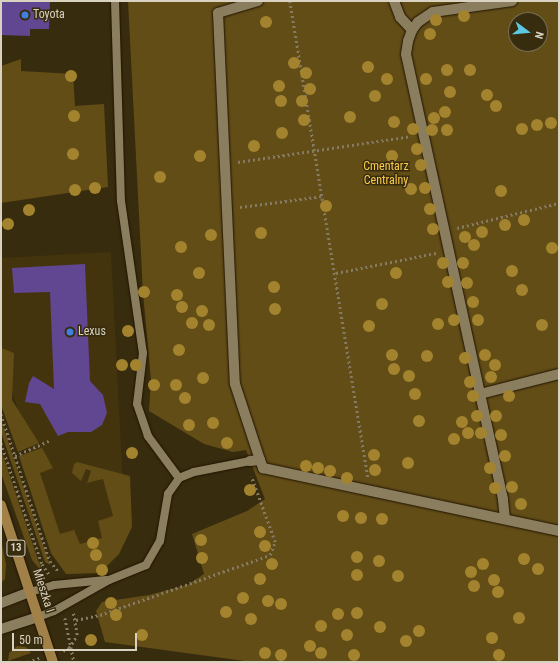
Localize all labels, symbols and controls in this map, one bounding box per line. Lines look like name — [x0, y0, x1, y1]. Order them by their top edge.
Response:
place label: Toyota — [33, 8, 65, 22]
marker: Toyota — [20, 10, 30, 20]
north arrow — [508, 12, 548, 52]
text: N — [532, 30, 546, 40]
park label: Cmentarz Centralny — [363, 160, 409, 188]
place label: Lexus — [78, 325, 106, 339]
marker: Lexus — [65, 327, 75, 337]
road number: 13 — [6, 539, 26, 557]
street label: Mieszka I — [29, 567, 57, 615]
scale bar — [14, 625, 139, 651]
text: 50 m — [19, 633, 43, 647]

